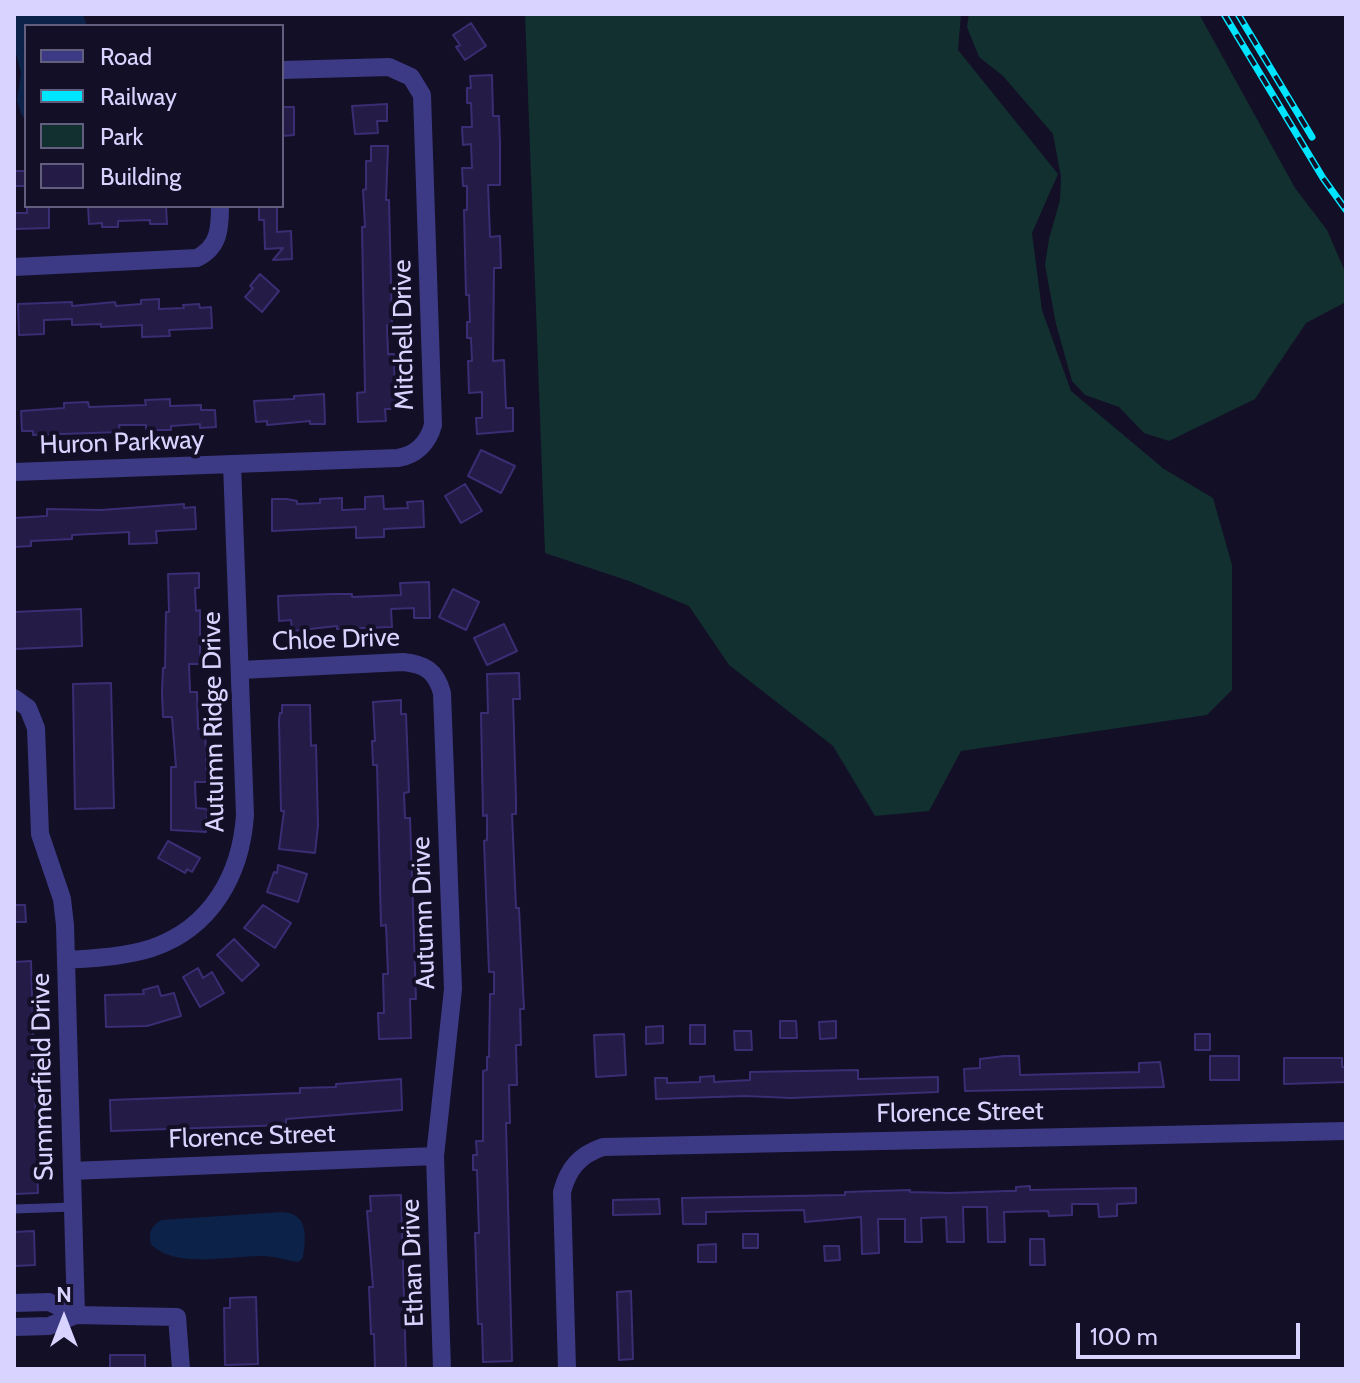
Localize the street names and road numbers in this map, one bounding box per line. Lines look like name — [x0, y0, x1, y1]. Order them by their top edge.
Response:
street label: Mitchell Drive — [387, 259, 421, 411]
street label: Huron Parkway — [39, 425, 205, 461]
street label: Autumn Ridge Drive — [196, 611, 232, 833]
street label: Chloe Drive — [272, 622, 400, 658]
street label: Autumn Drive — [406, 836, 442, 990]
street label: Summerfield Drive — [26, 973, 60, 1181]
street label: Florence Street — [876, 1096, 1044, 1130]
street label: Florence Street — [168, 1118, 336, 1156]
street label: Ethan Drive — [395, 1198, 431, 1328]

